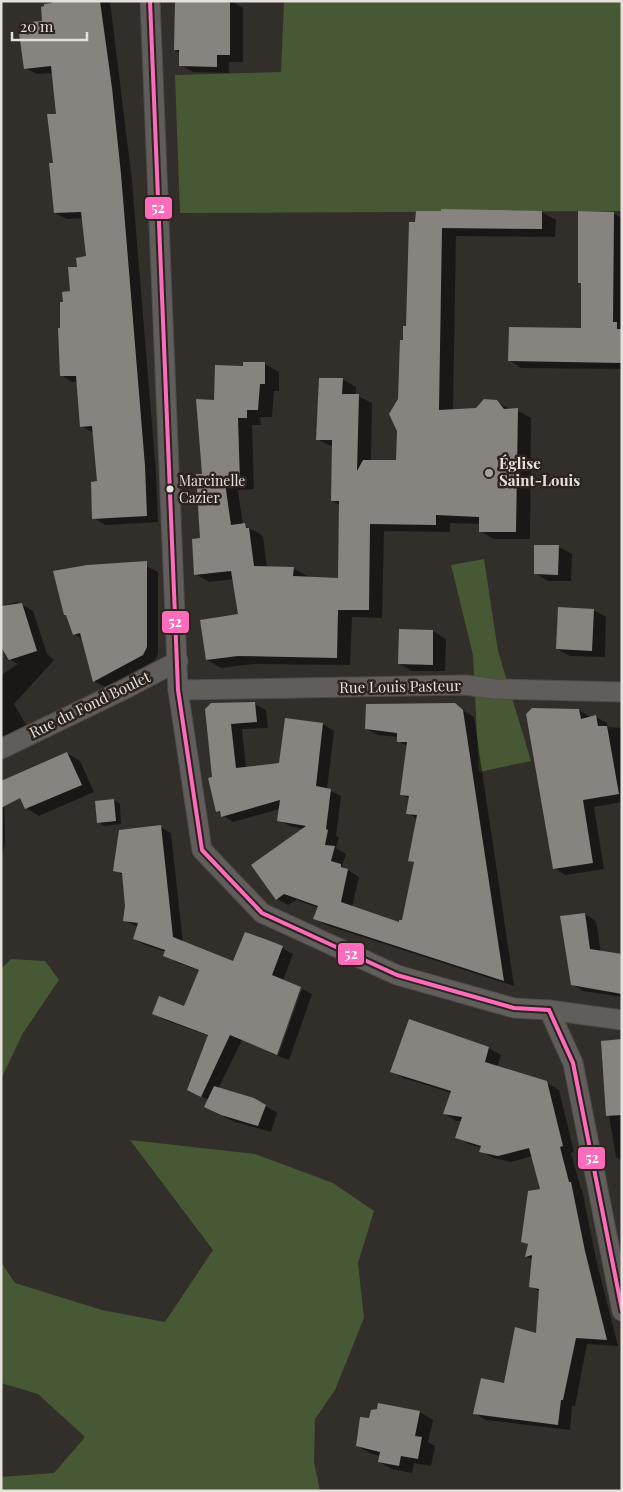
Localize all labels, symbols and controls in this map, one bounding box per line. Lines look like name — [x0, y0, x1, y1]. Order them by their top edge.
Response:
scale bar — [12, 10, 88, 42]
text: 20 m — [20, 16, 54, 36]
line badge: 52 — [144, 196, 173, 220]
text: 52 — [151, 198, 165, 217]
place label: Église Saint-Louis — [499, 453, 580, 490]
marker: Église Saint-Louis — [483, 467, 495, 479]
place label: Marcinelle Cazier — [179, 471, 245, 507]
marker: Marcinelle Cazier — [165, 484, 175, 494]
line badge: 52 — [161, 610, 190, 634]
text: 52 — [168, 612, 182, 631]
street label: Rue du Fond Boulet — [26, 666, 154, 742]
street label: Rue Louis Pasteur — [339, 675, 461, 697]
line badge: 52 — [337, 942, 365, 966]
text: 52 — [344, 944, 358, 963]
line badge: 52 — [577, 1146, 606, 1170]
text: 52 — [585, 1148, 599, 1167]

